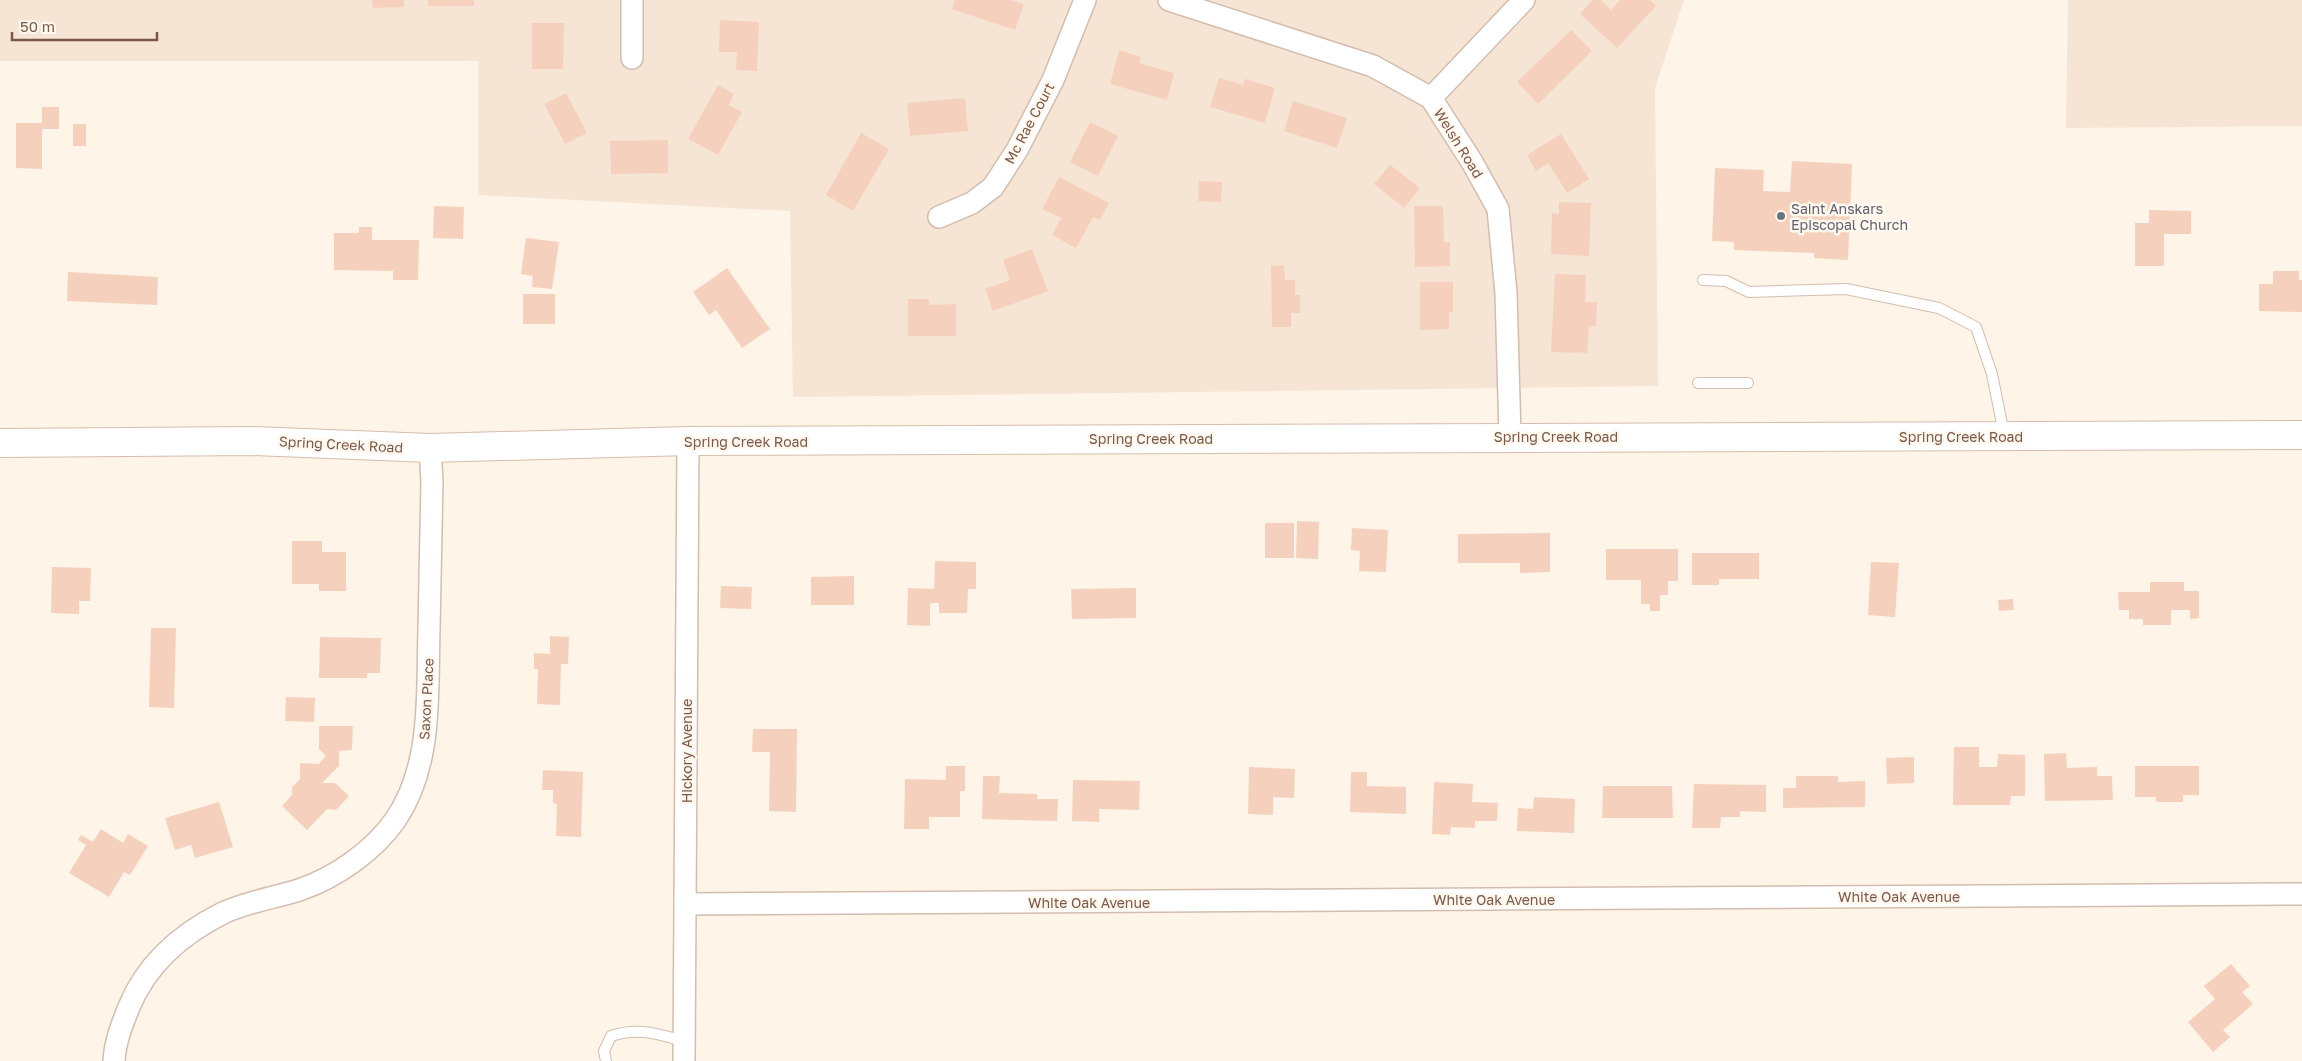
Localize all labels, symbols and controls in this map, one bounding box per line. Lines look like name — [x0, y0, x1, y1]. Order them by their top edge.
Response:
scale bar — [12, 10, 158, 42]
text: 50 m — [20, 17, 55, 35]
street label: Mc Rae Court — [1000, 79, 1058, 167]
street label: Welsh Road — [1431, 105, 1487, 181]
place label: Saint Anskars Episcopal Church — [1791, 200, 1908, 233]
marker: Saint Anskars Episcopal Church — [1775, 210, 1787, 222]
street label: Spring Creek Road — [1494, 428, 1618, 445]
street label: Spring Creek Road — [1899, 428, 2023, 445]
street label: Spring Creek Road — [1089, 430, 1213, 447]
street label: Spring Creek Road — [278, 432, 404, 456]
street label: Spring Creek Road — [684, 433, 808, 450]
street label: Saxon Place — [415, 658, 437, 740]
street label: Hickory Avenue — [678, 699, 695, 803]
street label: White Oak Avenue — [1838, 888, 1960, 905]
street label: White Oak Avenue — [1433, 891, 1555, 908]
street label: White Oak Avenue — [1028, 894, 1150, 911]

